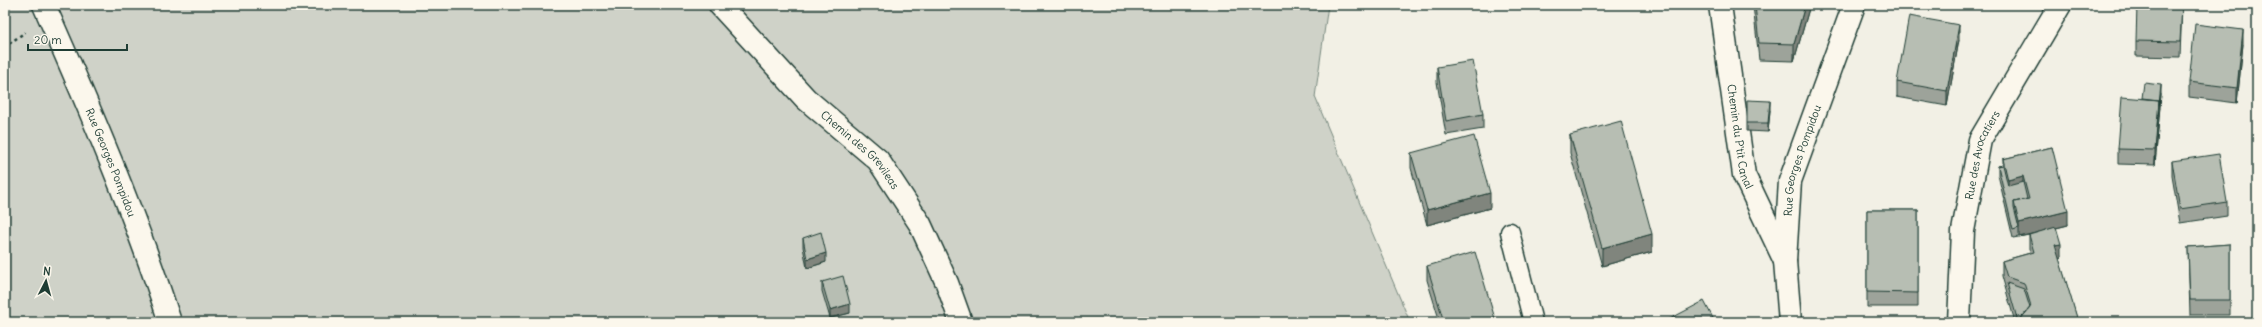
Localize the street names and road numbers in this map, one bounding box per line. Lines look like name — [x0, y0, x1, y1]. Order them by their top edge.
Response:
street label: Chemin du P'tit Canal — [1724, 83, 1756, 191]
street label: Rue Georges Pompidou — [1781, 102, 1824, 217]
street label: Rue Georges Pompidou — [83, 106, 139, 219]
street label: Chemin des Grevileas — [818, 108, 902, 192]
street label: Rue des Avocatiers — [1962, 108, 2003, 201]

